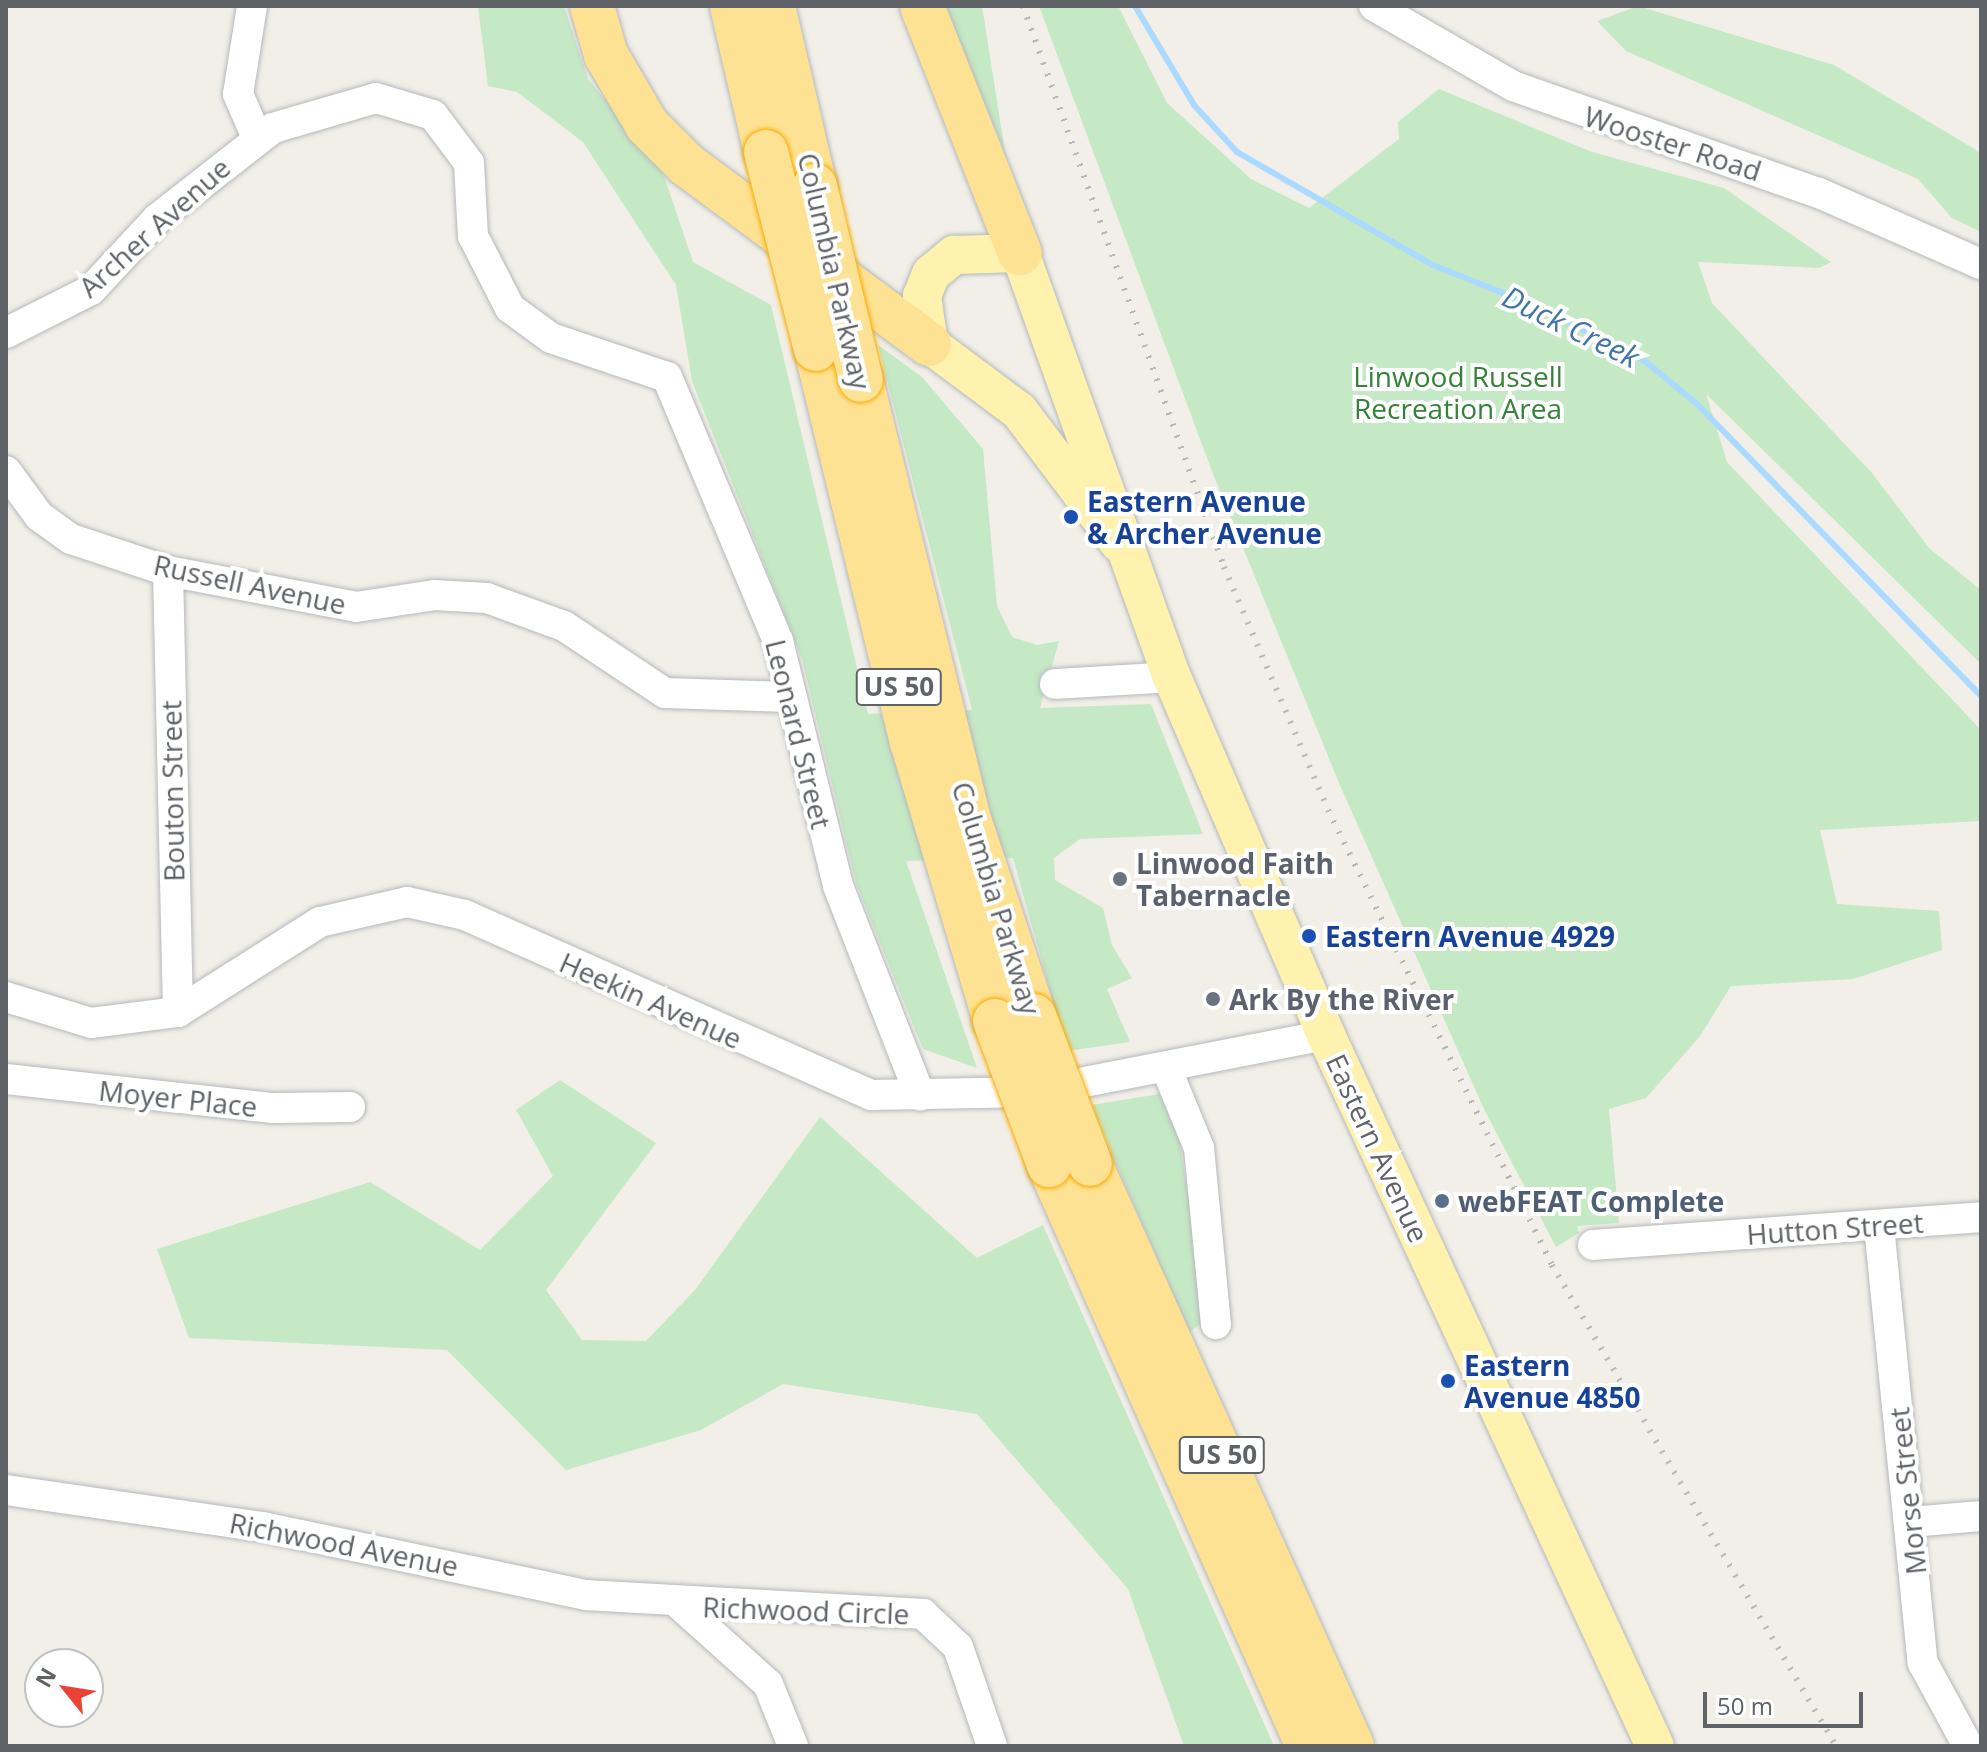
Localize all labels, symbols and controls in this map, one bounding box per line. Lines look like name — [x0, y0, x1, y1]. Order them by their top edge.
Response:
street label: Wooster Road — [1580, 99, 1766, 187]
street label: Archer Avenue — [72, 150, 236, 304]
street label: Columbia Parkway — [791, 150, 879, 392]
water label: Duck Creek — [1497, 279, 1645, 375]
park label: Linwood Russell Recreation Area — [1353, 359, 1563, 425]
place label: Eastern Avenue & Archer Avenue — [1087, 484, 1322, 550]
marker: Eastern Avenue & Archer Avenue — [1062, 508, 1080, 526]
street label: Russell Avenue — [151, 547, 349, 621]
street label: Leonard Street — [759, 636, 839, 832]
road number: US 50 — [855, 665, 943, 709]
street label: Bouton Street — [154, 700, 190, 882]
street label: Columbia Parkway — [946, 778, 1048, 1018]
place label: Linwood Faith Tabernacle — [1136, 846, 1334, 912]
marker: Linwood Faith Tabernacle — [1111, 870, 1129, 888]
place label: Eastern Avenue 4929 — [1325, 919, 1615, 953]
marker: Eastern Avenue 4929 — [1300, 927, 1318, 945]
street label: Heekin Avenue — [555, 945, 747, 1055]
place label: Ark By the River — [1229, 982, 1454, 1016]
marker: Ark By the River — [1204, 990, 1222, 1008]
street label: Eastern Avenue — [1320, 1049, 1436, 1247]
street label: Moyer Place — [97, 1073, 259, 1123]
place label: webFEAT Complete — [1458, 1184, 1724, 1218]
marker: webFEAT Complete — [1433, 1192, 1451, 1210]
street label: Hutton Street — [1745, 1205, 1925, 1251]
place label: Eastern Avenue 4850 — [1464, 1348, 1640, 1414]
marker: Eastern Avenue 4850 — [1439, 1372, 1457, 1390]
street label: Morse Street — [1882, 1406, 1932, 1576]
road number: US 50 — [1178, 1433, 1266, 1477]
street label: Richwood Avenue — [227, 1505, 461, 1583]
street label: Richwood Circle — [702, 1590, 910, 1630]
north arrow — [24, 1648, 104, 1728]
text: N — [27, 1662, 62, 1692]
scale bar — [1707, 1676, 1867, 1726]
text: 50 m — [1717, 1689, 1773, 1722]

